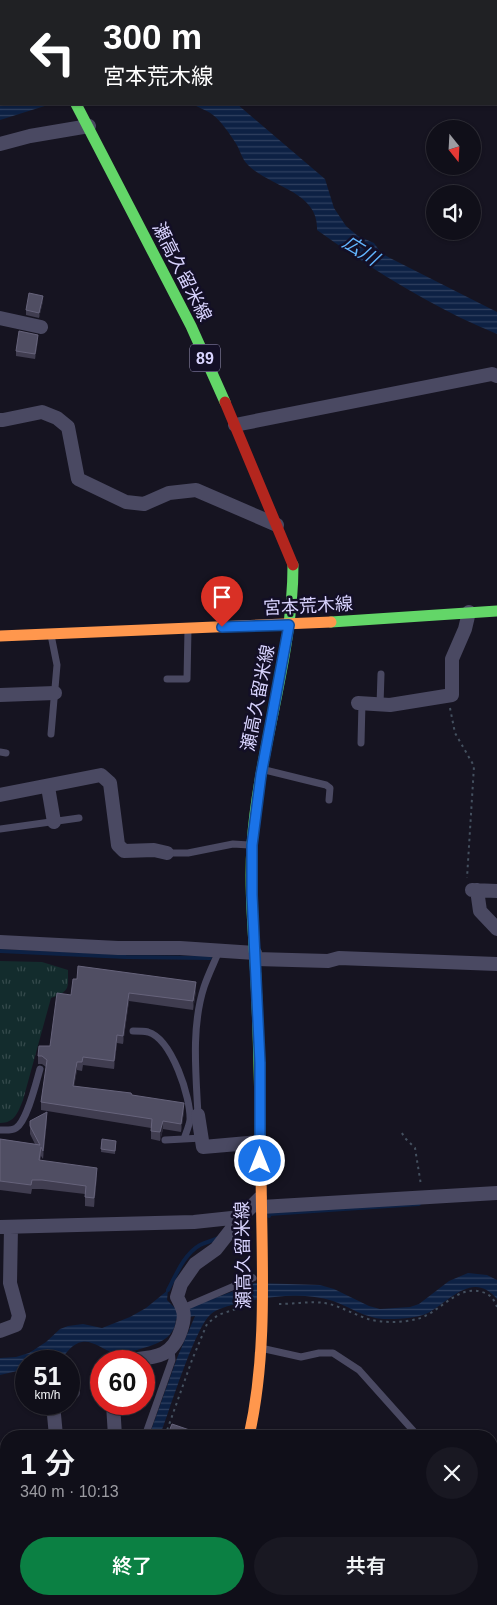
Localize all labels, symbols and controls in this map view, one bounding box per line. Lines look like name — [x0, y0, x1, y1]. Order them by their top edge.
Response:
text: 300 m — [103, 17, 202, 56]
icon: left — [20, 20, 85, 85]
text: 宮本荒木線 — [103, 64, 213, 89]
north arrow — [426, 120, 481, 175]
map controls — [426, 120, 481, 240]
button: sound — [426, 185, 481, 240]
street label: 瀬高久留米線 — [149, 219, 215, 325]
water label: 広川 — [339, 231, 384, 270]
road number: 89 — [190, 344, 220, 372]
pin — [201, 576, 243, 627]
icon: arrive — [208, 583, 236, 611]
street label: 宮本荒木線 — [263, 594, 353, 618]
street label: 瀬高久留米線 — [238, 643, 278, 753]
position arrow — [233, 1134, 285, 1186]
street label: 瀬高久留米線 — [232, 1201, 254, 1309]
speed limit sign: 60 — [90, 1350, 155, 1415]
text: 51 — [34, 1362, 61, 1390]
text: km/h — [34, 1388, 61, 1402]
text: 1 分 — [20, 1447, 75, 1480]
button: close — [426, 1447, 478, 1499]
text: 340 m · 10:13 — [20, 1483, 119, 1500]
button: 終了 — [20, 1537, 244, 1595]
button: 共有 — [254, 1537, 478, 1595]

